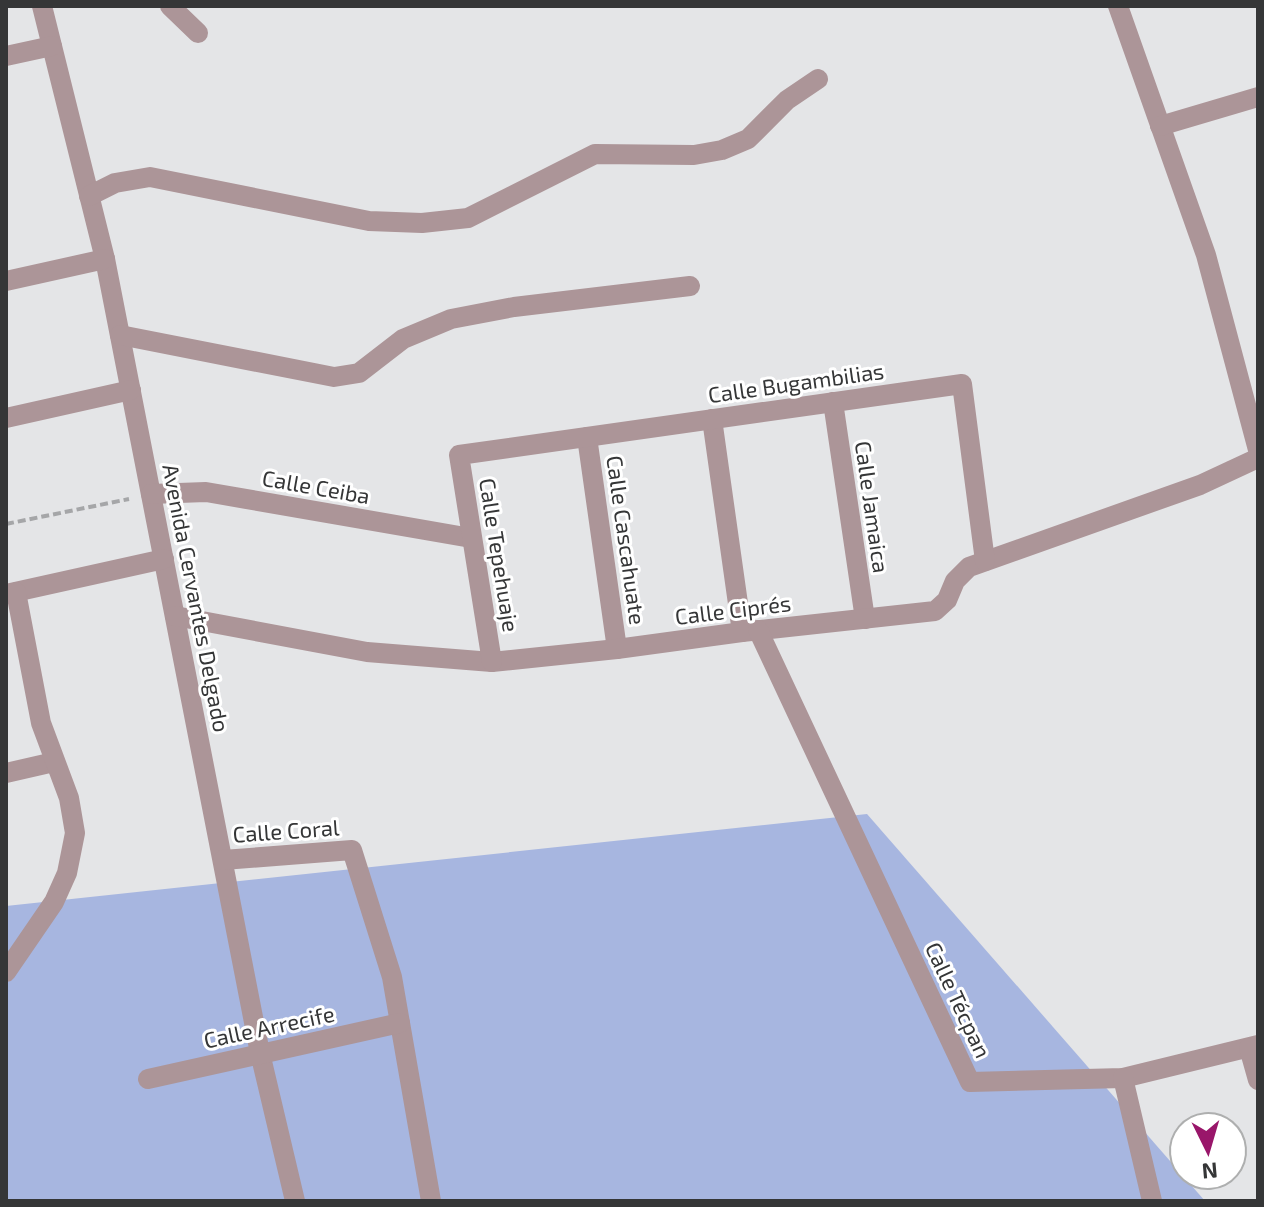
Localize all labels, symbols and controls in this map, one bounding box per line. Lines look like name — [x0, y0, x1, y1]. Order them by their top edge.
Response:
street label: Calle Bugambilias — [706, 357, 885, 407]
street label: Calle Jamaica — [851, 439, 895, 575]
street label: Calle Cascahuate — [602, 454, 652, 626]
street label: Avenida Cervantes Delgado — [158, 462, 236, 734]
street label: Calle Ceiba — [260, 464, 372, 508]
street label: Calle Tepehuaje — [474, 476, 525, 634]
street label: Calle Ciprés — [673, 589, 792, 629]
street label: Calle Coral — [232, 813, 341, 847]
street label: Calle Técpan — [921, 938, 997, 1061]
street label: Calle Arrecife — [201, 999, 337, 1053]
north arrow — [1168, 1111, 1248, 1191]
text: N — [1201, 1158, 1219, 1186]

